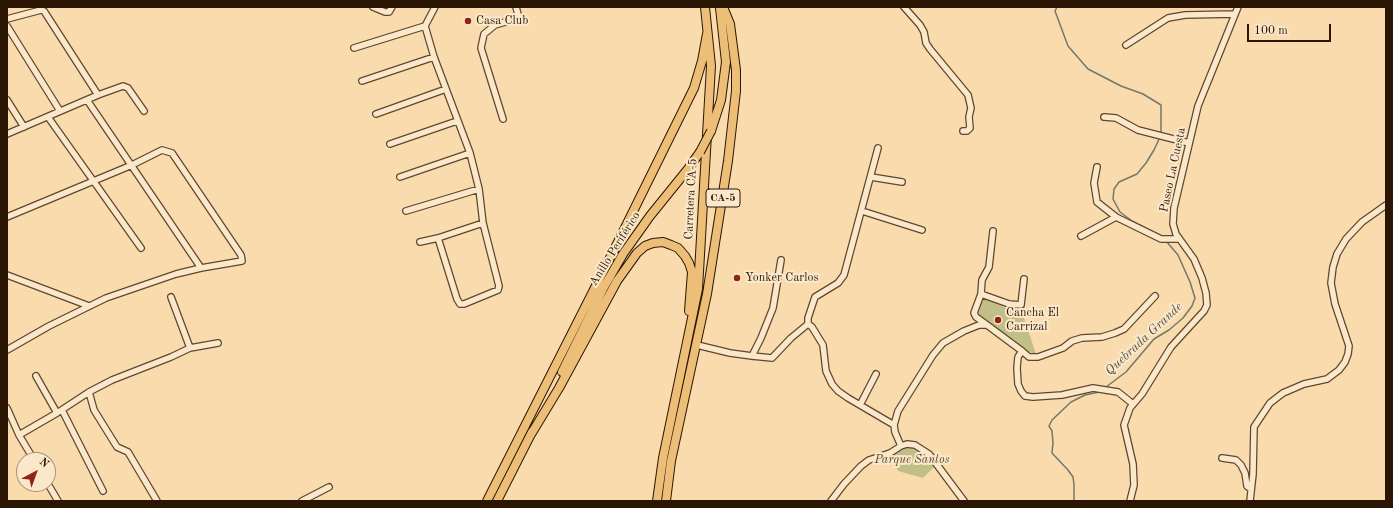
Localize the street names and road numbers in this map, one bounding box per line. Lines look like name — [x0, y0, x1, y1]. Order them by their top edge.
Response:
street label: Paseo La Cuesta — [1157, 126, 1189, 214]
street label: Carretera CA-5 — [682, 158, 700, 240]
road number: CA-5 — [706, 189, 740, 207]
street label: Anillo Periférico — [586, 209, 644, 289]

